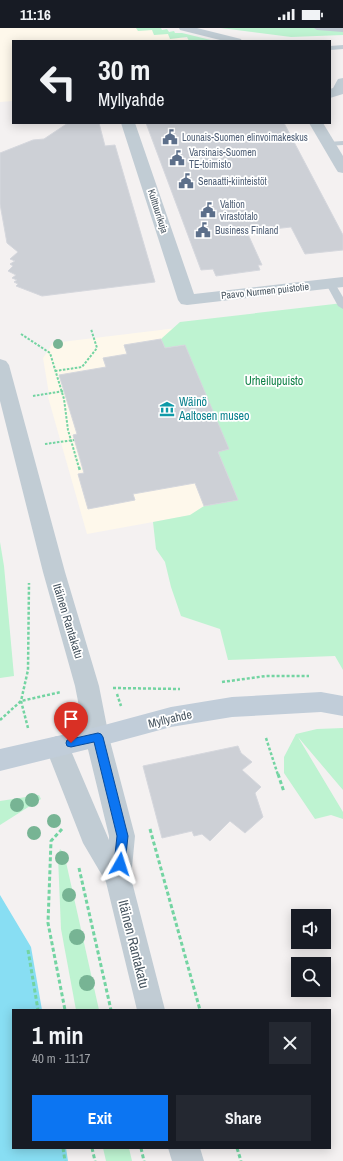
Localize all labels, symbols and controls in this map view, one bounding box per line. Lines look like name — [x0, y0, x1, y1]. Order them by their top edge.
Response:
text: 11:16 — [20, 4, 51, 25]
text: 30 m — [98, 51, 150, 89]
icon: left — [32, 56, 84, 108]
text: Myllyahde — [98, 87, 164, 112]
public building icon: Lounais-Suomen elinvoimakeskus — [161, 128, 179, 146]
place label: Lounais-Suomen elinvoimakeskus — [182, 131, 308, 144]
place label: Varsinais-Suomen TE-toimisto — [189, 146, 256, 171]
public building icon: Varsinais-Suomen TE-toimisto — [168, 149, 186, 167]
public building icon: Senaatti-kiinteistöt — [177, 172, 195, 190]
place label: Senaatti-kiinteistöt — [198, 175, 268, 188]
street label: Kulttuurikuja — [145, 187, 171, 235]
place label: Valtion virastotalo — [220, 198, 258, 223]
public building icon: Valtion virastotalo — [199, 201, 217, 219]
public building icon: Business Finland — [194, 221, 212, 239]
place label: Business Finland — [215, 224, 278, 237]
street label: Paavo Nurmen puistotie — [220, 280, 310, 302]
park label: Urheilupuisto — [245, 373, 303, 389]
place label: Wäinö Aaltosen museo — [178, 394, 250, 424]
museum icon: Wäinö Aaltosen museo — [158, 400, 176, 418]
street label: Itäinen Rantakatu — [49, 582, 87, 660]
pin — [54, 702, 88, 743]
street label: Myllyahde — [147, 706, 193, 732]
icon: arrive — [60, 708, 82, 730]
position arrow — [99, 843, 141, 885]
street label: Itäinen Rantakatu — [114, 898, 154, 990]
map controls — [291, 909, 331, 997]
button: sound — [291, 909, 331, 949]
button: search — [291, 957, 331, 997]
text: 1 min — [32, 1019, 83, 1051]
button: close — [269, 1022, 311, 1064]
text: 40 m · 11:17 — [32, 1050, 91, 1067]
button: Exit — [32, 1095, 168, 1141]
button: Share — [176, 1095, 311, 1141]

